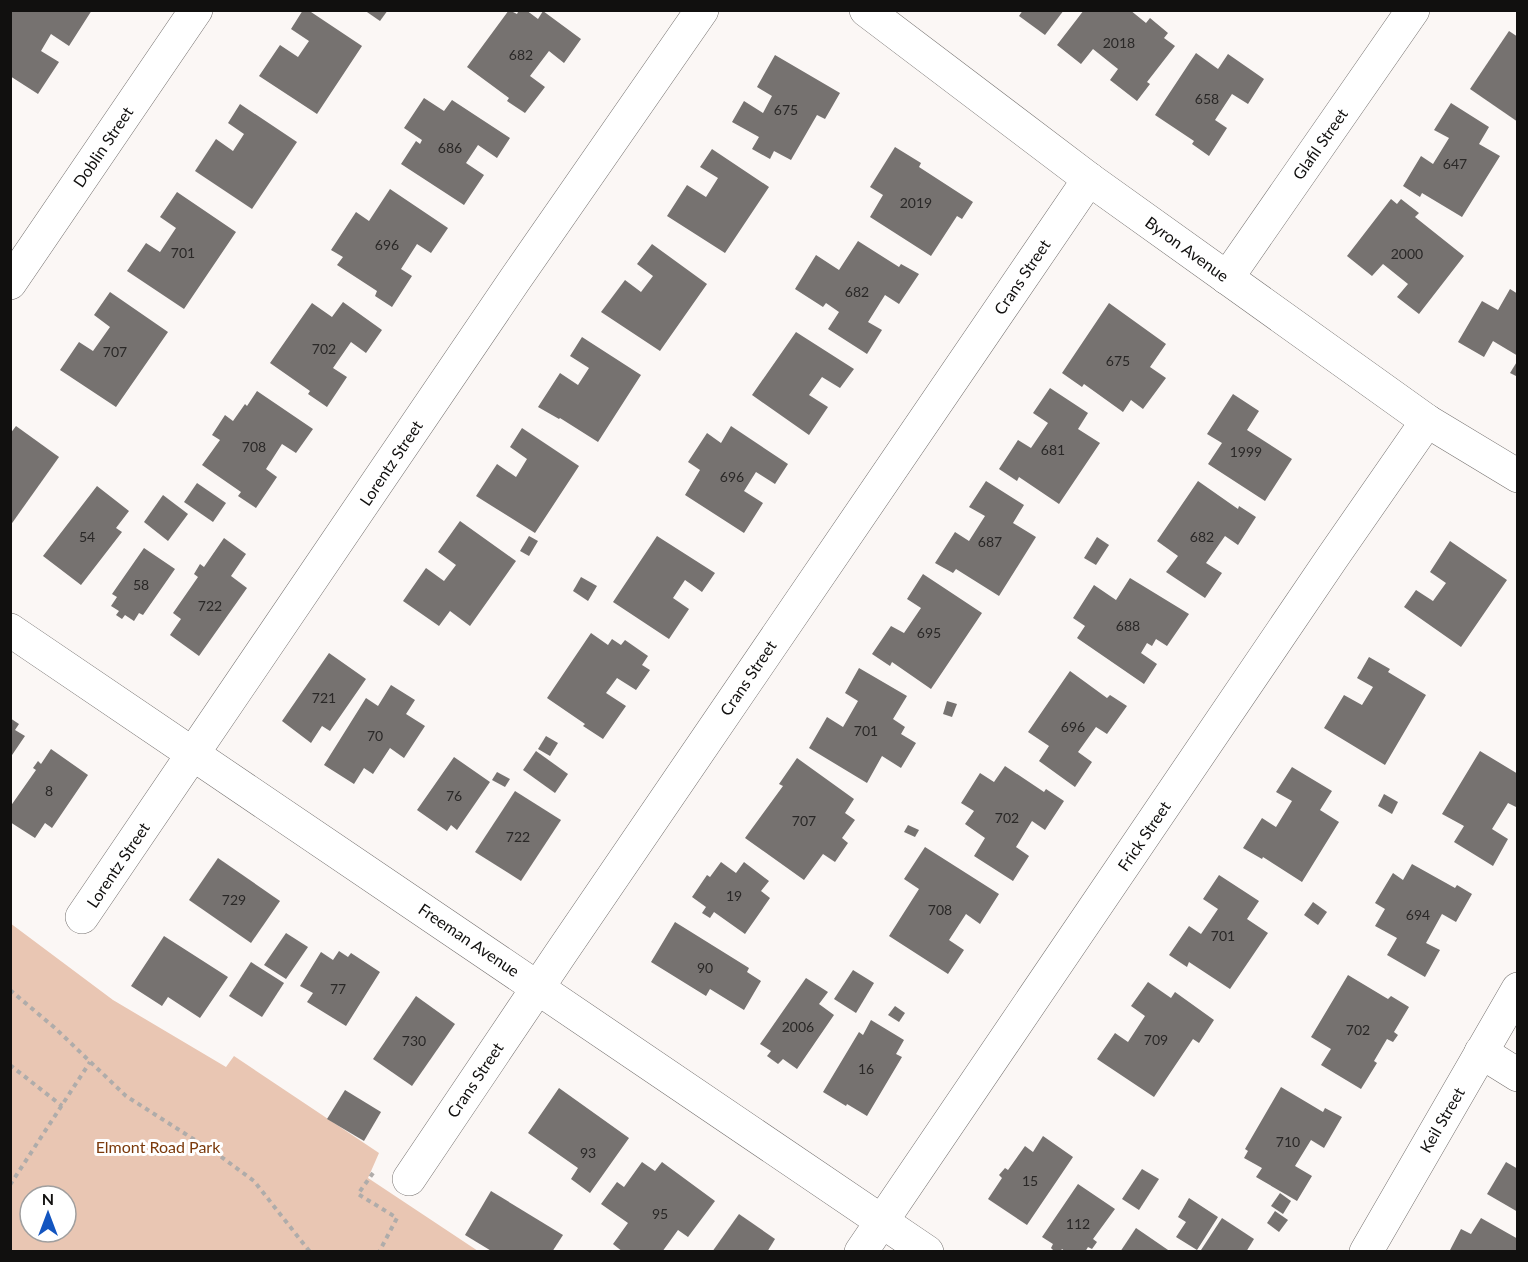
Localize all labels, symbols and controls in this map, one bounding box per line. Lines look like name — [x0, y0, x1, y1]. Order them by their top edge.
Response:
house number: 2018 — [1103, 34, 1135, 51]
house number: 682 — [509, 46, 533, 63]
house number: 658 — [1195, 90, 1219, 107]
house number: 675 — [774, 101, 798, 118]
street label: Doblin Street — [69, 103, 137, 191]
street label: Glafil Street — [1288, 104, 1351, 183]
house number: 686 — [438, 139, 462, 156]
house number: 647 — [1443, 155, 1467, 172]
house number: 2019 — [900, 194, 932, 211]
street label: Byron Avenue — [1142, 212, 1233, 285]
street label: Crans Street — [990, 235, 1054, 318]
house number: 696 — [375, 236, 399, 253]
house number: 701 — [171, 244, 195, 261]
house number: 2000 — [1391, 245, 1423, 262]
house number: 682 — [845, 283, 869, 300]
house number: 702 — [312, 340, 336, 357]
house number: 707 — [103, 343, 127, 360]
house number: 675 — [1106, 352, 1130, 369]
street label: Lorentz Street — [355, 416, 426, 509]
house number: 708 — [242, 438, 266, 455]
house number: 681 — [1041, 441, 1065, 458]
house number: 1999 — [1230, 443, 1262, 460]
house number: 696 — [720, 468, 744, 485]
house number: 54 — [79, 528, 95, 545]
house number: 682 — [1190, 528, 1214, 545]
house number: 687 — [978, 533, 1002, 550]
house number: 58 — [133, 576, 149, 593]
house number: 722 — [198, 597, 222, 614]
house number: 688 — [1116, 617, 1140, 634]
house number: 695 — [917, 624, 941, 641]
street label: Crans Street — [716, 636, 780, 719]
house number: 721 — [312, 689, 336, 706]
house number: 696 — [1061, 718, 1085, 735]
house number: 701 — [854, 722, 878, 739]
house number: 70 — [367, 727, 383, 744]
house number: 8 — [45, 782, 53, 799]
house number: 76 — [446, 787, 462, 804]
street label: Frick Street — [1113, 797, 1174, 874]
house number: 702 — [995, 809, 1019, 826]
house number: 707 — [792, 812, 816, 829]
street label: Lorentz Street — [82, 818, 153, 911]
house number: 722 — [506, 828, 530, 845]
house number: 19 — [726, 887, 742, 904]
house number: 729 — [222, 891, 246, 908]
street label: Freeman Avenue — [415, 899, 523, 980]
house number: 708 — [928, 901, 952, 918]
house number: 694 — [1406, 906, 1430, 923]
house number: 701 — [1211, 927, 1235, 944]
house number: 90 — [697, 959, 713, 976]
house number: 77 — [330, 980, 346, 997]
house number: 2006 — [782, 1018, 814, 1035]
house number: 702 — [1346, 1021, 1370, 1038]
house number: 709 — [1144, 1031, 1168, 1048]
house number: 730 — [402, 1032, 426, 1049]
street label: Crans Street — [443, 1038, 507, 1121]
house number: 16 — [858, 1060, 874, 1077]
street label: Keil Street — [1415, 1083, 1468, 1156]
house number: 710 — [1276, 1133, 1300, 1150]
park label: Elmont Road Park — [96, 1137, 221, 1156]
house number: 93 — [580, 1144, 596, 1161]
house number: 15 — [1022, 1172, 1038, 1189]
north arrow — [18, 1184, 78, 1244]
text: N — [42, 1189, 54, 1208]
house number: 95 — [652, 1205, 668, 1222]
house number: 112 — [1066, 1215, 1090, 1232]

